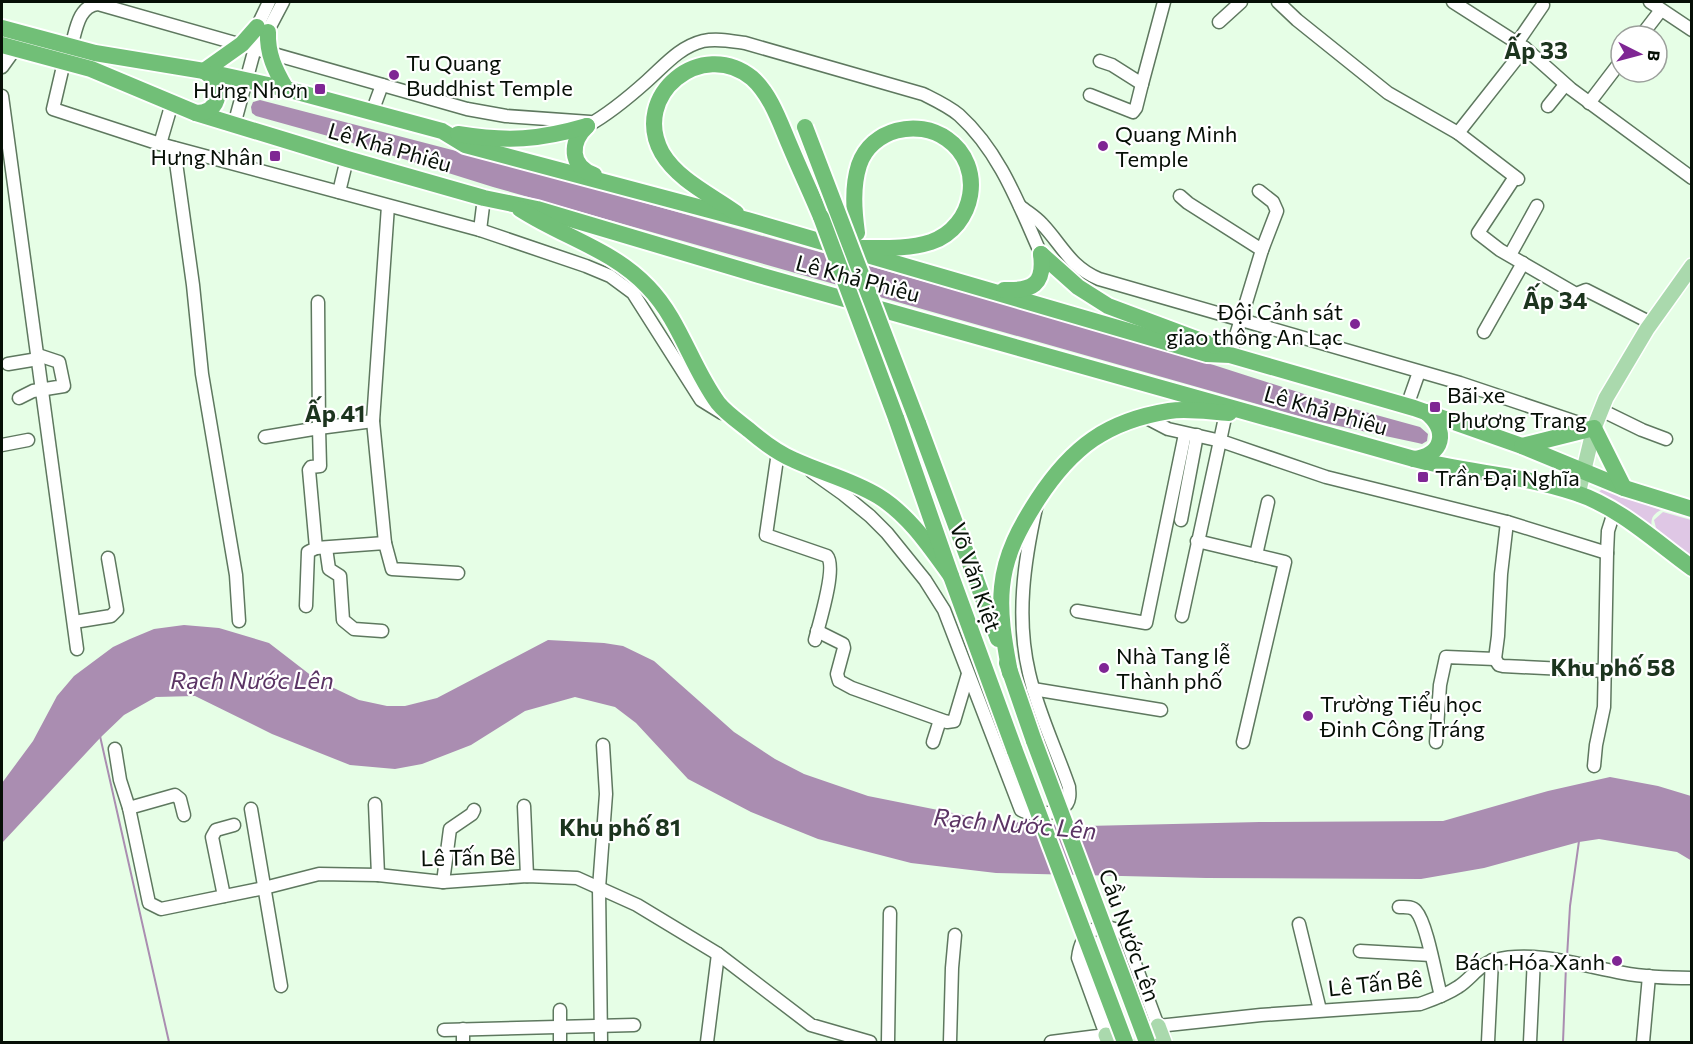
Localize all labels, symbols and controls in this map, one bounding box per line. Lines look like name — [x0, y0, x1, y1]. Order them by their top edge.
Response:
north arrow — [1609, 24, 1669, 84]
district label: Ấp 33 — [1504, 33, 1568, 64]
place label: Tu Quang Buddhist Temple — [406, 49, 573, 101]
text: B — [1644, 49, 1664, 62]
marker: Tu Quang Buddhist Temple — [387, 68, 401, 82]
place label: Hưng Nhơn — [193, 76, 308, 103]
marker: Hưng Nhơn — [313, 82, 327, 96]
street label: Lê Khả Phiêu — [325, 116, 455, 178]
place label: Quang Minh Temple — [1115, 120, 1237, 172]
marker: Quang Minh Temple — [1096, 139, 1110, 153]
place label: Hưng Nhân — [151, 143, 263, 170]
marker: Hưng Nhân — [268, 149, 282, 163]
street label: Lê Khả Phiêu — [793, 248, 923, 308]
district label: Ấp 34 — [1523, 283, 1588, 314]
place label: Đội Cảnh sát giao thông An Lạc — [1166, 298, 1343, 350]
marker: Đội Cảnh sát giao thông An Lạc — [1348, 317, 1362, 331]
street label: Lê Khả Phiêu — [1261, 379, 1391, 441]
place label: Bãi xe Phương Trang — [1447, 381, 1587, 433]
district label: Ấp 41 — [305, 396, 365, 427]
marker: Bãi xe Phương Trang — [1428, 400, 1442, 414]
place label: Trần Đại Nghĩa — [1435, 464, 1580, 491]
marker: Trần Đại Nghĩa — [1416, 470, 1430, 484]
street label: Võ Văn Kiệt — [945, 519, 1007, 635]
place label: Nhà Tang lễ Thành phố — [1116, 642, 1230, 694]
district label: Khu phố 58 — [1551, 652, 1675, 681]
marker: Nhà Tang lễ Thành phố — [1097, 661, 1111, 675]
water label: Rạch Nước Lên — [170, 665, 334, 694]
place label: Trường Tiểu học Đinh Công Tráng — [1319, 690, 1485, 742]
marker: Trường Tiểu học Đinh Công Tráng — [1301, 709, 1315, 723]
water label: Rạch Nước Lên — [932, 801, 1098, 845]
district label: Khu phố 81 — [559, 812, 681, 841]
street label: Lê Tấn Bê — [420, 843, 516, 871]
street label: Cầu Nước Lên — [1094, 865, 1166, 1005]
place label: Bách Hóa Xanh — [1455, 948, 1605, 975]
marker: Bách Hóa Xanh — [1610, 954, 1624, 968]
street label: Lê Tấn Bê — [1327, 965, 1423, 1001]

